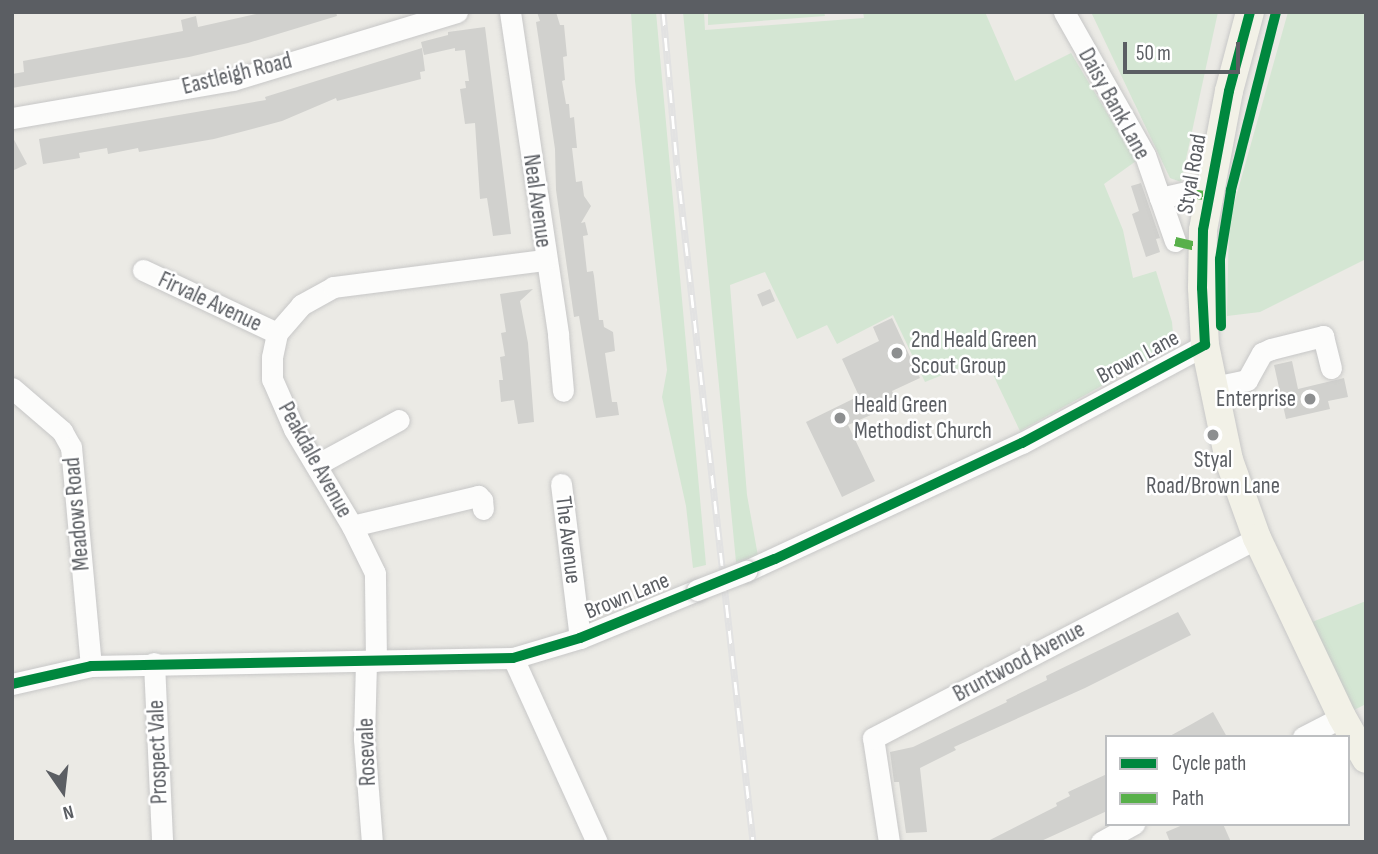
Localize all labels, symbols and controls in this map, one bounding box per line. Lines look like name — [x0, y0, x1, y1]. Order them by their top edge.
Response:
scale bar — [1126, 28, 1243, 72]
text: 50 m — [1136, 41, 1171, 66]
street label: Daisy Bank Lane — [1072, 44, 1156, 164]
street label: Eastleigh Road — [179, 47, 295, 101]
street label: Styal Road — [1171, 132, 1213, 216]
street label: Neal Avenue — [517, 153, 557, 249]
street label: Firvale Avenue — [154, 266, 266, 338]
street label: Brown Lane — [1092, 324, 1184, 390]
place label: 2nd Heald Green Scout Group — [911, 326, 1037, 380]
marker: 2nd Heald Green Scout Group — [889, 345, 905, 361]
place label: Enterprise — [1216, 385, 1296, 413]
place label: Heald Green Methodist Church — [854, 391, 992, 445]
marker: Enterprise — [1302, 391, 1318, 407]
street label: Peakdale Avenue — [272, 397, 358, 523]
marker: Heald Green Methodist Church — [832, 410, 848, 426]
marker: Styal Road/Brown Lane — [1205, 427, 1221, 443]
place label: Styal Road/Brown Lane — [1146, 446, 1280, 500]
street label: Meadows Road — [58, 456, 96, 572]
street label: The Avenue — [549, 495, 587, 585]
street label: Brown Lane — [581, 567, 673, 625]
street label: Bruntwood Avenue — [949, 616, 1089, 708]
street label: Prospect Vale — [142, 699, 174, 805]
street label: Rosevale — [352, 717, 382, 787]
legend — [1105, 735, 1350, 826]
text: Cycle path — [1172, 751, 1246, 776]
north arrow — [28, 756, 98, 826]
text: Path — [1172, 786, 1204, 811]
text: N — [60, 799, 76, 824]

